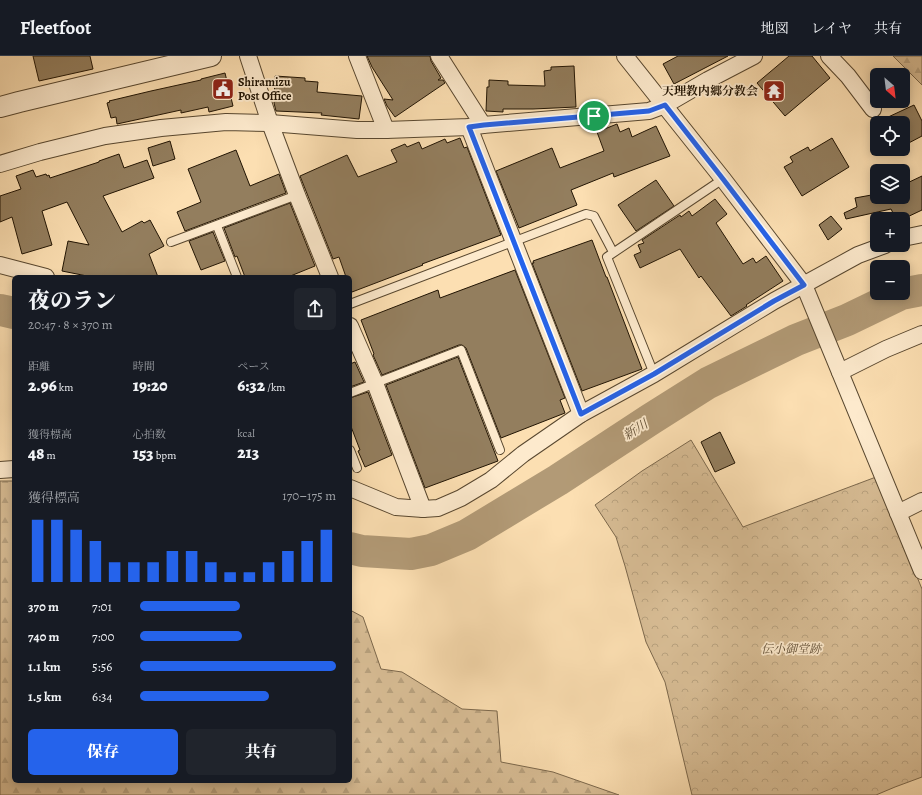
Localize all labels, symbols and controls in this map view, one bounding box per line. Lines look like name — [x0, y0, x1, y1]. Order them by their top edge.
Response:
text: Fleetfoot — [20, 15, 91, 41]
text: 地図 — [761, 19, 789, 38]
text: レイヤ — [811, 19, 852, 38]
text: 共有 — [874, 19, 902, 38]
north arrow — [870, 68, 910, 108]
map controls — [870, 68, 910, 300]
place label: Shiramizu Post Office — [238, 74, 292, 104]
public building icon: Shiramizu Post Office — [210, 76, 236, 102]
temple icon: 天理教内郷分教会 — [761, 78, 787, 104]
place label: 天理教内郷分教会 — [662, 83, 758, 99]
pin — [577, 99, 611, 133]
icon: arrive — [583, 105, 605, 127]
button: locate — [870, 116, 910, 156]
button: layers — [870, 164, 910, 204]
button: + — [870, 212, 910, 252]
button: − — [870, 260, 910, 300]
text: 夜のラン — [28, 286, 116, 316]
button: share — [294, 288, 336, 330]
text: 20:47 · 8 × 370 m — [28, 316, 113, 333]
text: 距離 — [28, 359, 50, 374]
text: 時間 — [133, 359, 155, 374]
text: ペース — [237, 359, 270, 374]
text: 2.96 — [28, 374, 57, 397]
text: 19:20 — [133, 374, 167, 397]
text: 6:32 — [237, 374, 265, 397]
text: km — [57, 380, 73, 395]
text: /km — [265, 380, 286, 395]
water label: 新川 — [620, 414, 652, 444]
text: kcal — [237, 426, 255, 441]
text: 獲得標高 — [28, 427, 72, 442]
text: 心拍数 — [133, 427, 166, 442]
text: 213 — [237, 441, 259, 464]
text: 48 — [28, 442, 44, 465]
text: 153 — [133, 442, 154, 465]
text: m — [44, 448, 56, 463]
text: bpm — [154, 448, 176, 463]
text: 170–175 m — [282, 487, 336, 504]
text: 獲得標高 — [28, 489, 80, 506]
text: 370 m — [28, 598, 59, 615]
text: 7:01 — [92, 598, 112, 615]
text: 740 m — [28, 628, 59, 645]
text: 7:00 — [92, 628, 114, 645]
park label: 伝小御堂跡 — [761, 641, 823, 657]
text: 1.1 km — [28, 658, 61, 675]
text: 5:56 — [92, 658, 112, 675]
text: 1.5 km — [28, 688, 62, 705]
text: 6:34 — [92, 688, 112, 705]
button: 保存 — [28, 729, 178, 775]
button: 共有 — [186, 729, 336, 775]

